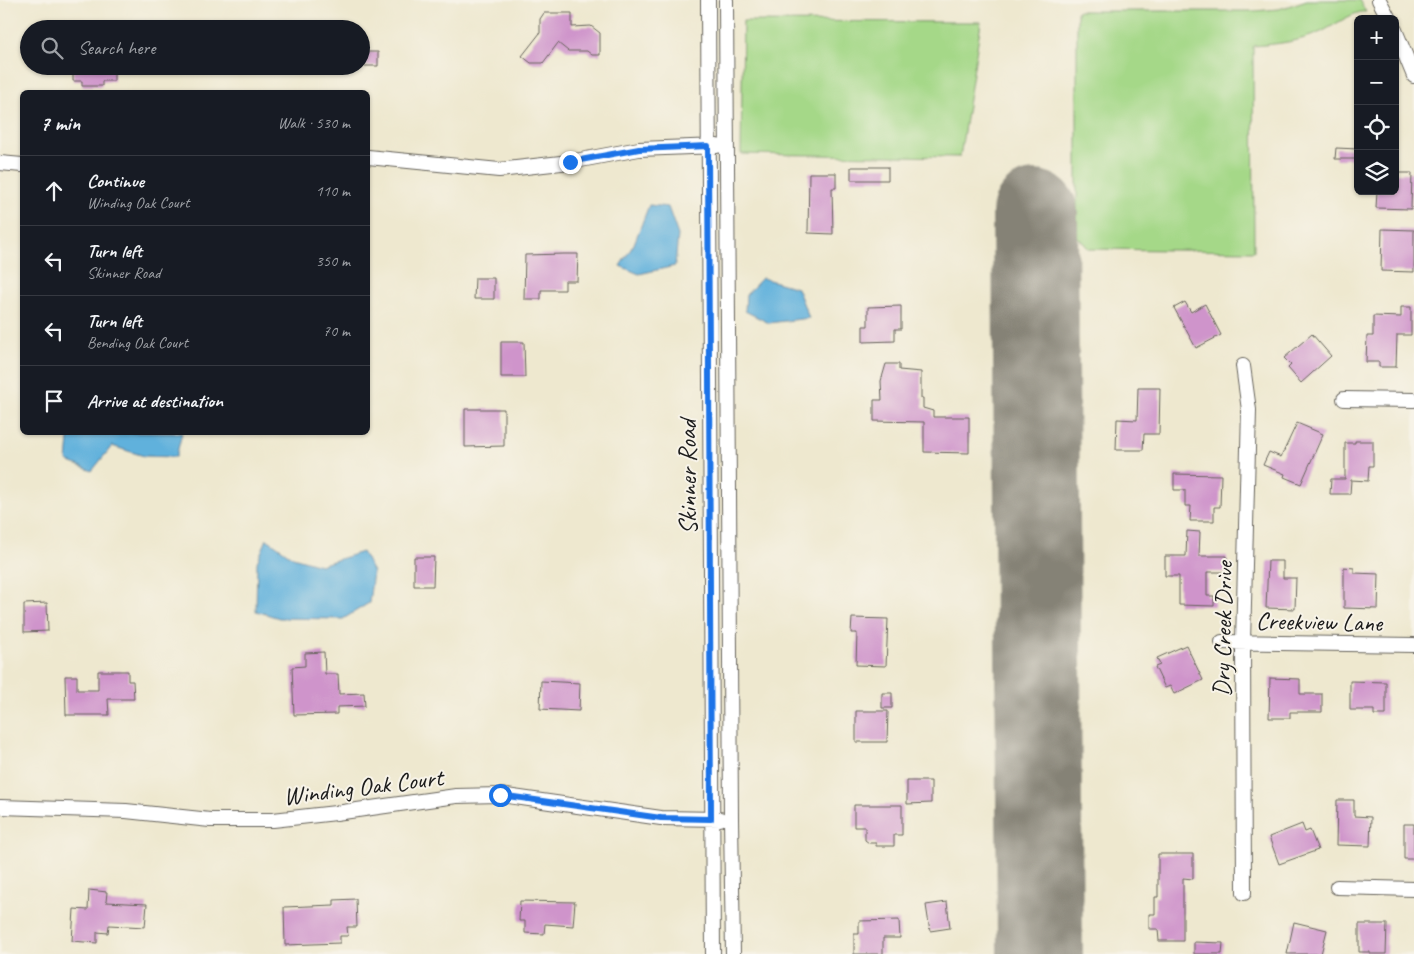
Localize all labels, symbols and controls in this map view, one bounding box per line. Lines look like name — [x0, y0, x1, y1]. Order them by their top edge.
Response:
map controls — [1354, 15, 1399, 195]
button: + — [1354, 15, 1399, 60]
search box — [20, 20, 370, 75]
icon: search — [38, 34, 66, 62]
text: Search here — [78, 36, 155, 60]
button: − — [1354, 60, 1399, 105]
button: locate — [1354, 105, 1399, 150]
text: 7 min — [40, 110, 80, 136]
text: Walk · 530 m — [278, 113, 350, 133]
button: layers — [1354, 150, 1399, 195]
route end — [559, 151, 582, 174]
text: Continue — [87, 169, 144, 193]
icon: ahead — [40, 177, 68, 205]
text: 110 m — [316, 181, 350, 201]
text: Winding Oak Court — [87, 193, 190, 213]
text: Turn left — [87, 239, 142, 263]
icon: left — [40, 247, 68, 275]
text: 350 m — [316, 251, 350, 271]
text: Skinner Road — [87, 263, 161, 283]
text: Turn left — [87, 309, 142, 333]
icon: left — [40, 317, 68, 345]
text: 70 m — [323, 321, 350, 341]
text: Bending Oak Court — [87, 333, 188, 353]
icon: arrive — [40, 387, 68, 415]
text: Arrive at destination — [87, 389, 223, 413]
street label: Skinner Road — [672, 415, 704, 534]
street label: Dry Creek Drive — [1206, 559, 1240, 697]
street label: Creekview Lane — [1256, 605, 1384, 639]
street label: Winding Oak Court — [282, 761, 447, 813]
route start — [489, 784, 512, 807]

